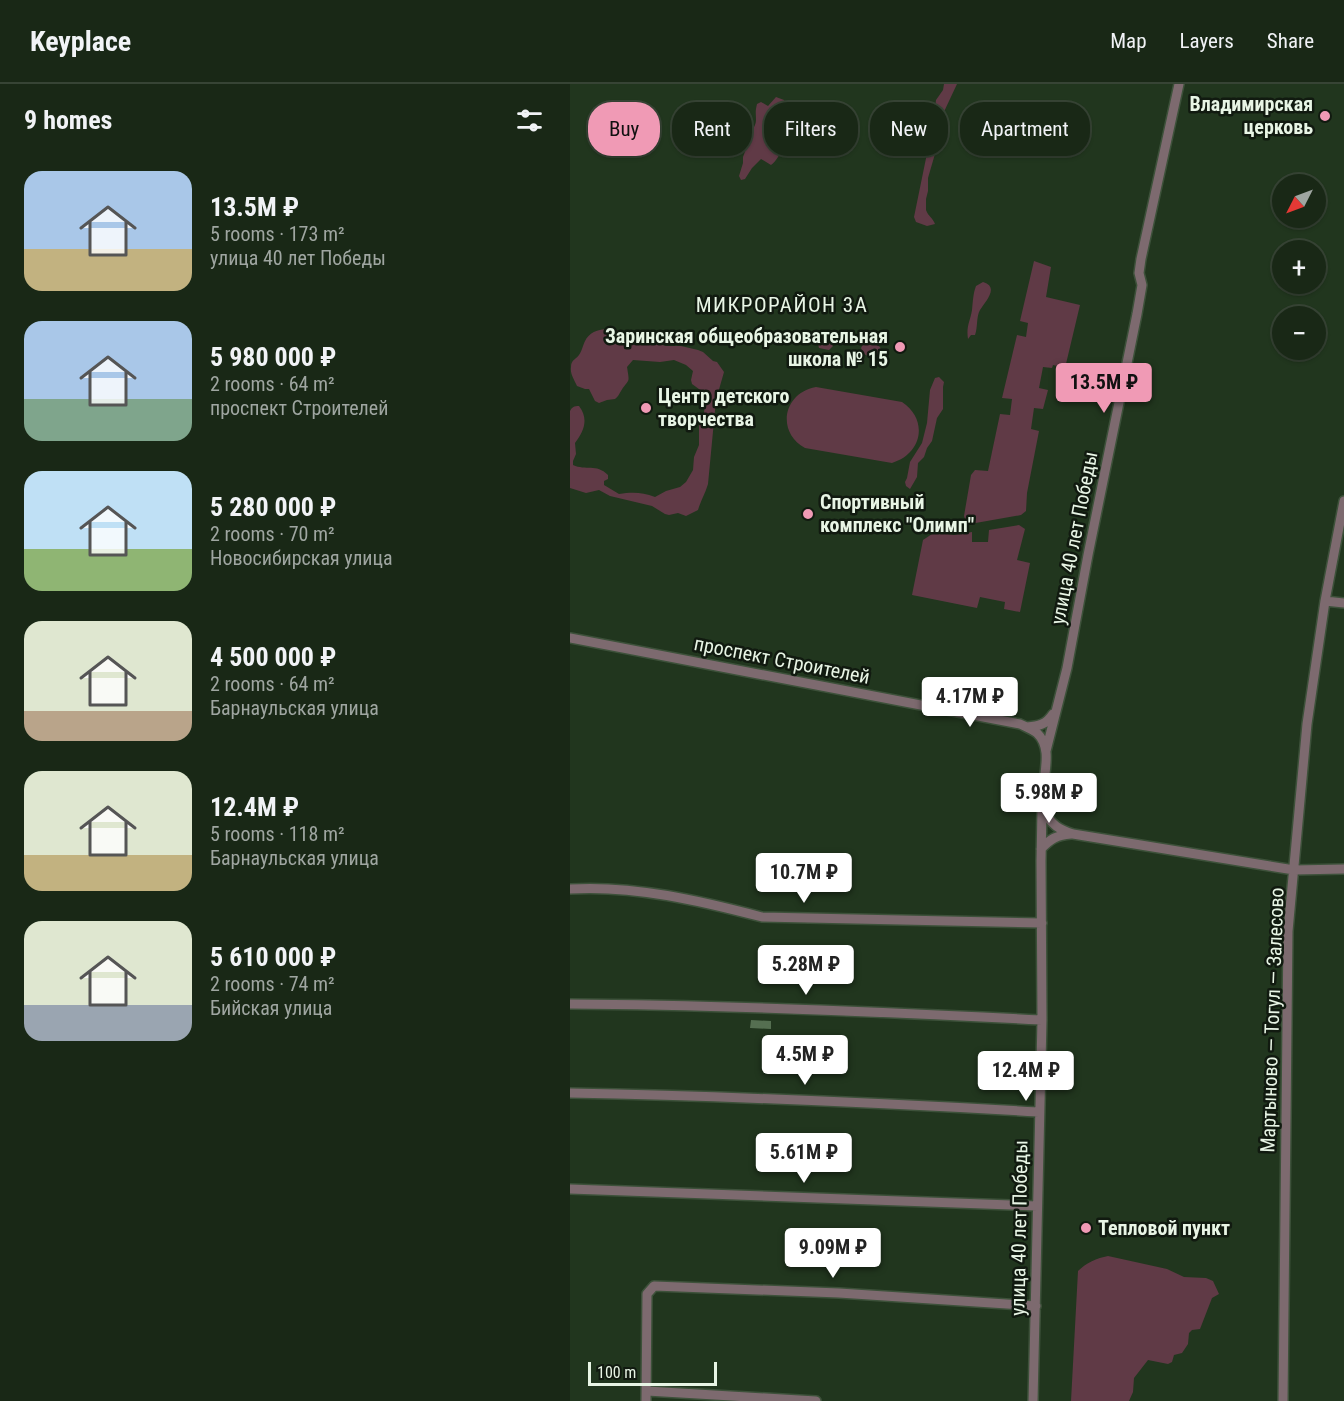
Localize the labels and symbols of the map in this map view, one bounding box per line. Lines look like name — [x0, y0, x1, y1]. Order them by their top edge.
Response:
place label: Владимирская церковь — [1189, 92, 1313, 139]
marker: Владимирская церковь — [1318, 109, 1332, 123]
north arrow — [1272, 174, 1326, 228]
district label: МИКРОРАЙОН 3А — [696, 293, 868, 317]
place label: Заринская общеобразовательная школа № 15 — [605, 324, 888, 371]
marker: Заринская общеобразовательная школа № 15 — [893, 340, 907, 354]
pin: 13.5M ₽ — [1049, 363, 1159, 414]
place label: Центр детского творчества — [658, 384, 790, 431]
marker: Центр детского творчества — [639, 401, 653, 415]
street label: улица 40 лет Победы — [1045, 449, 1103, 627]
place label: Спортивный комплекс "Олимп" — [820, 490, 974, 537]
marker: Спортивный комплекс "Олимп" — [801, 507, 815, 521]
street label: проспект Строителей — [692, 631, 872, 689]
pin: 4.17M ₽ — [915, 677, 1025, 728]
pin: 5.98M ₽ — [994, 773, 1104, 824]
pin: 10.7M ₽ — [749, 853, 859, 904]
street label: Мартыново — Тогул — Залесово — [1255, 887, 1289, 1153]
pin: 5.28M ₽ — [751, 945, 861, 996]
pin: 4.5M ₽ — [756, 1035, 854, 1086]
pin: 12.4M ₽ — [971, 1051, 1081, 1102]
pin: 5.61M ₽ — [749, 1133, 859, 1184]
street label: улица 40 лет Победы — [1005, 1140, 1033, 1316]
place label: Тепловой пункт — [1098, 1216, 1230, 1240]
marker: Тепловой пункт — [1079, 1221, 1093, 1235]
pin: 9.09M ₽ — [778, 1228, 888, 1279]
scale bar — [588, 1359, 717, 1386]

